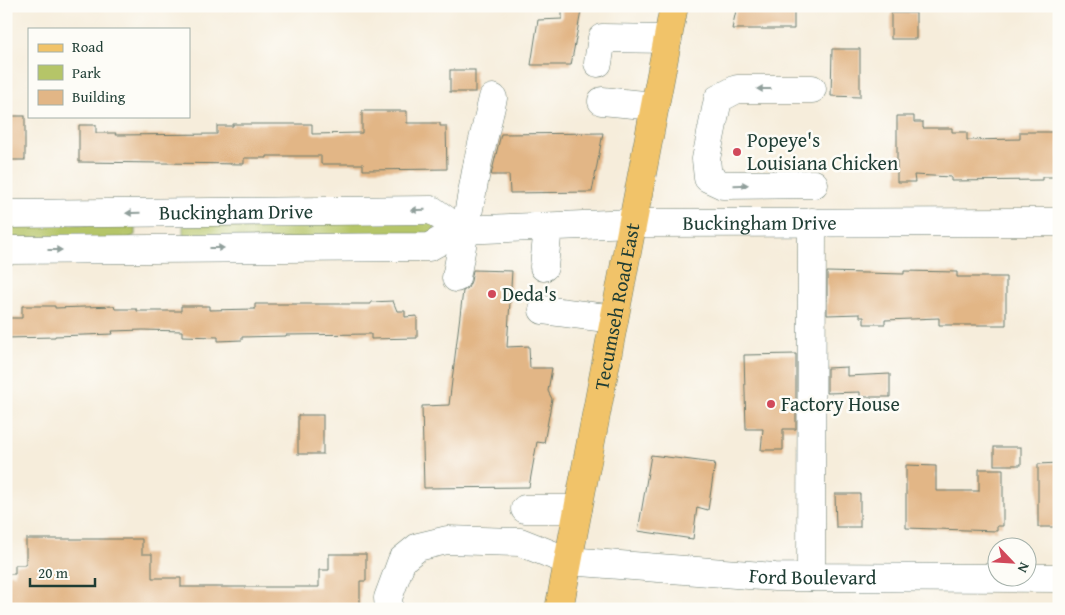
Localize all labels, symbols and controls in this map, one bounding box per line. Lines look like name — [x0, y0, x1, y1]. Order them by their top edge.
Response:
legend — [28, 28, 190, 118]
text: Road — [72, 36, 103, 57]
text: Park — [72, 62, 101, 83]
one-way arrow — [755, 85, 771, 93]
text: Building — [72, 86, 126, 107]
place label: Popeye's Louisiana Chicken — [747, 125, 898, 177]
marker: Popeye's Louisiana Chicken — [731, 146, 743, 158]
one-way arrow — [733, 181, 749, 189]
street label: Buckingham Drive — [159, 196, 313, 227]
one-way arrow — [410, 206, 426, 214]
street label: Buckingham Drive — [682, 208, 837, 237]
one-way arrow — [125, 209, 141, 217]
street label: Tecumseh Road East — [586, 220, 646, 392]
one-way arrow — [210, 244, 226, 252]
one-way arrow — [47, 246, 63, 254]
place label: Deda's — [502, 279, 557, 308]
marker: Deda's — [486, 288, 498, 300]
place label: Factory House — [781, 389, 900, 418]
marker: Factory House — [765, 398, 777, 410]
north arrow — [988, 538, 1038, 588]
scale bar — [30, 555, 95, 587]
text: N — [1012, 559, 1035, 577]
street label: Ford Boulevard — [748, 560, 877, 591]
text: 20 m — [38, 562, 69, 583]

